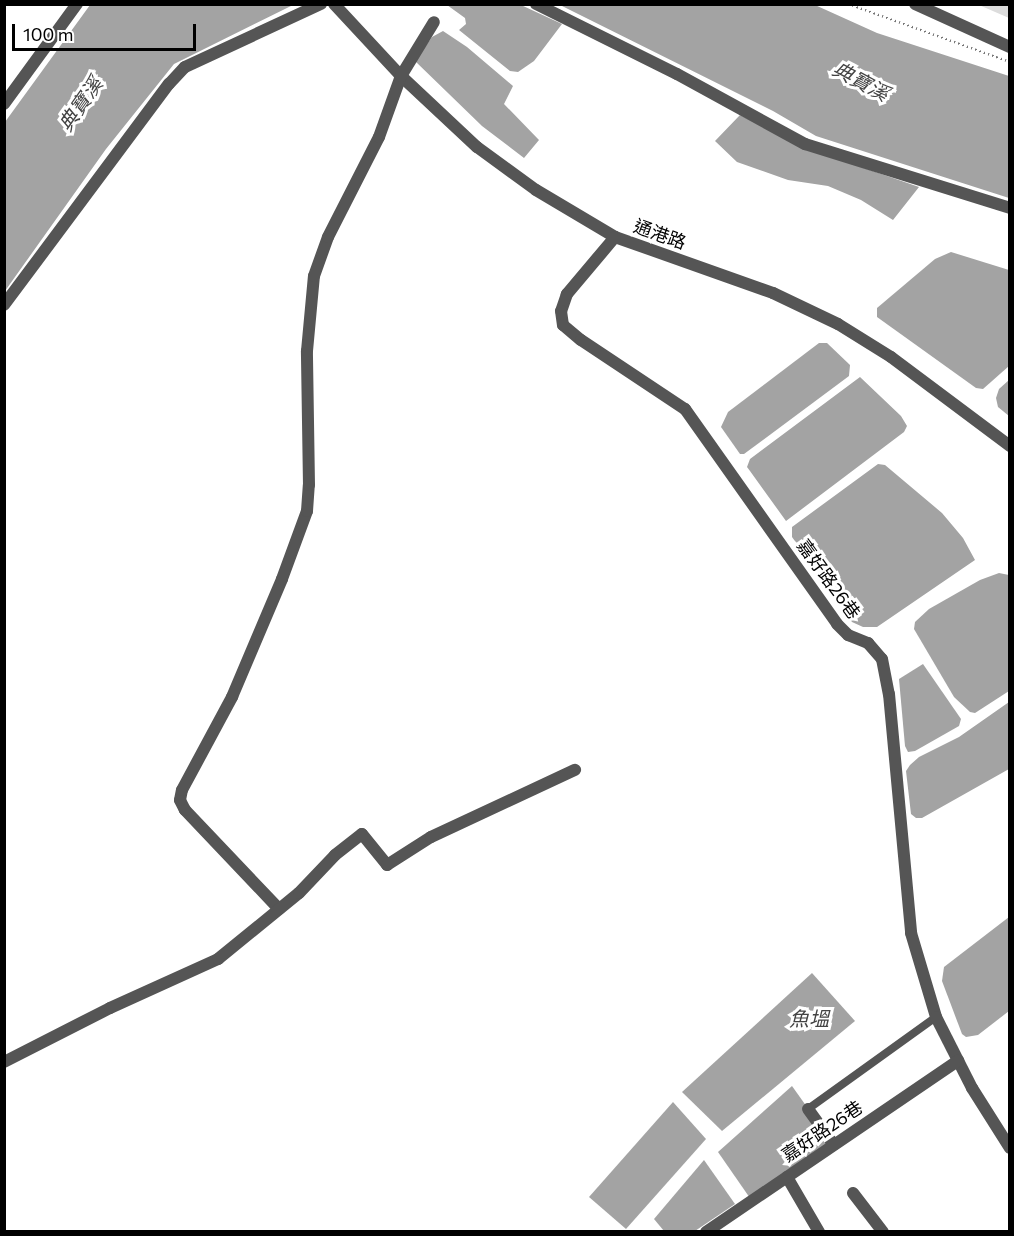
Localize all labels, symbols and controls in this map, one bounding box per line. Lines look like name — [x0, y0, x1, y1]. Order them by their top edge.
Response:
scale bar — [15, 12, 200, 50]
text: 100 m — [23, 23, 73, 45]
water label: 典寶溪 — [829, 56, 893, 106]
water label: 典寶溪 — [53, 73, 107, 135]
street label: 通港路 — [631, 215, 689, 253]
street label: 嘉好路26巷 — [793, 535, 865, 623]
water label: 魚塭 — [789, 1006, 829, 1030]
street label: 嘉好路26巷 — [777, 1096, 867, 1166]

